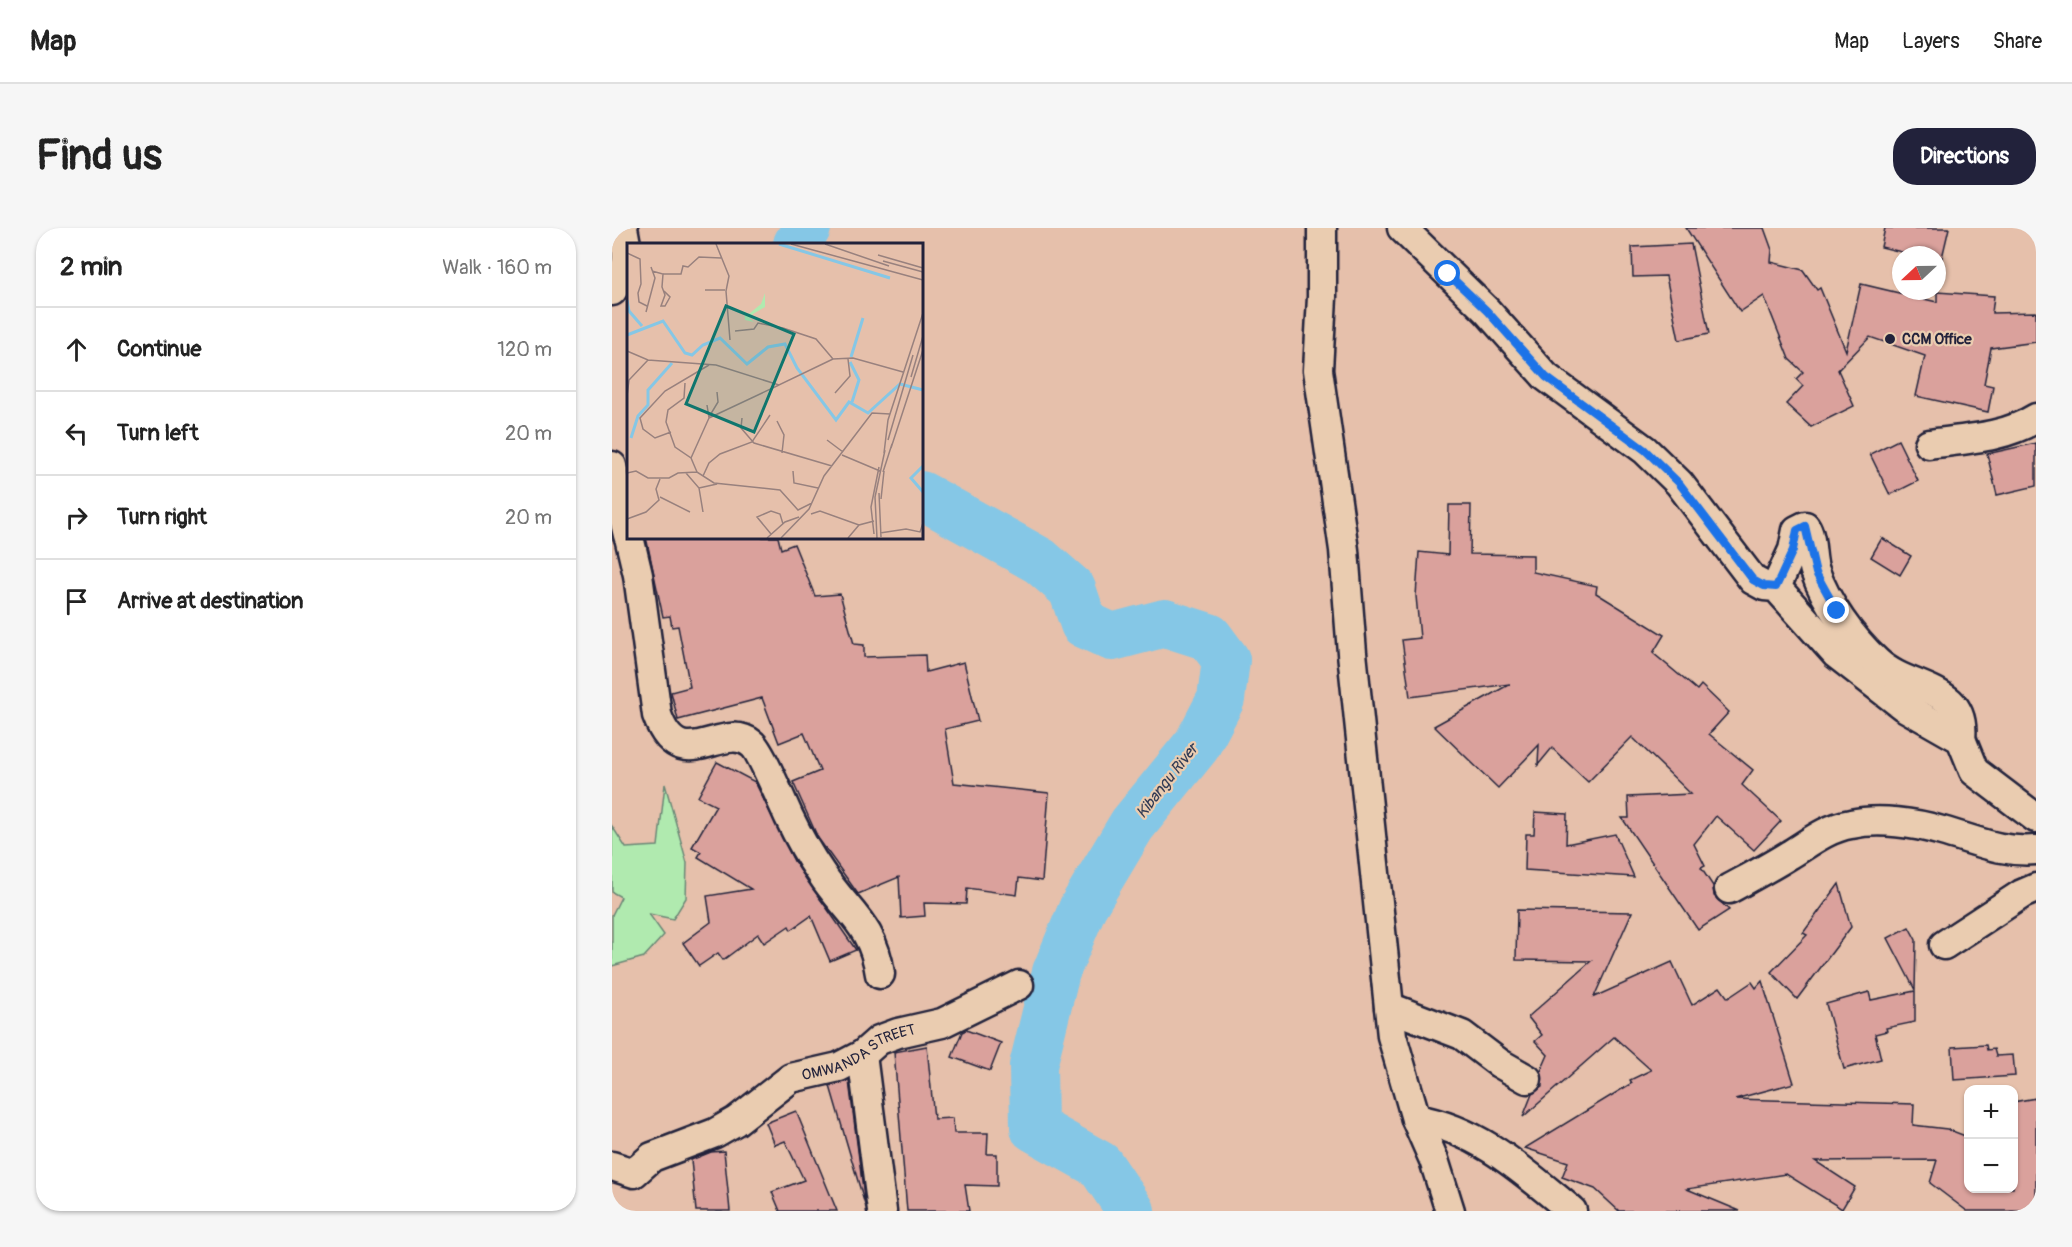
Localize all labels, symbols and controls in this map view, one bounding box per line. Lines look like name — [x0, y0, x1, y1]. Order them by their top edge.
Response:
text: Map — [30, 24, 76, 59]
text: Map — [1834, 28, 1869, 55]
text: Layers — [1902, 28, 1960, 55]
text: Share — [1993, 28, 2042, 55]
button: Directions — [1893, 128, 2036, 185]
text: Find us — [36, 130, 162, 182]
inset map — [627, 243, 922, 538]
north arrow — [1892, 246, 1946, 300]
text: 2 min — [60, 251, 122, 283]
text: Walk · 160 m — [442, 255, 552, 280]
route start — [1434, 260, 1460, 286]
place label: CCM Office — [1902, 330, 1972, 349]
marker: CCM Office — [1883, 332, 1897, 346]
icon: ahead — [60, 333, 93, 366]
text: Continue — [117, 335, 201, 363]
text: 120 m — [497, 337, 552, 362]
icon: left — [60, 417, 93, 450]
text: Turn left — [117, 419, 199, 447]
text: 20 m — [505, 421, 552, 446]
icon: right — [60, 501, 93, 534]
text: Turn right — [117, 503, 207, 531]
text: 20 m — [505, 505, 552, 530]
icon: arrive — [60, 585, 93, 618]
text: Arrive at destination — [117, 587, 303, 615]
route end — [1823, 597, 1849, 623]
water label: Kibangu River — [1132, 738, 1204, 822]
street label: OMWANDA STREET — [800, 1020, 917, 1085]
map controls — [1964, 1085, 2018, 1193]
button: + — [1964, 1085, 2018, 1139]
button: − — [1964, 1139, 2018, 1193]

